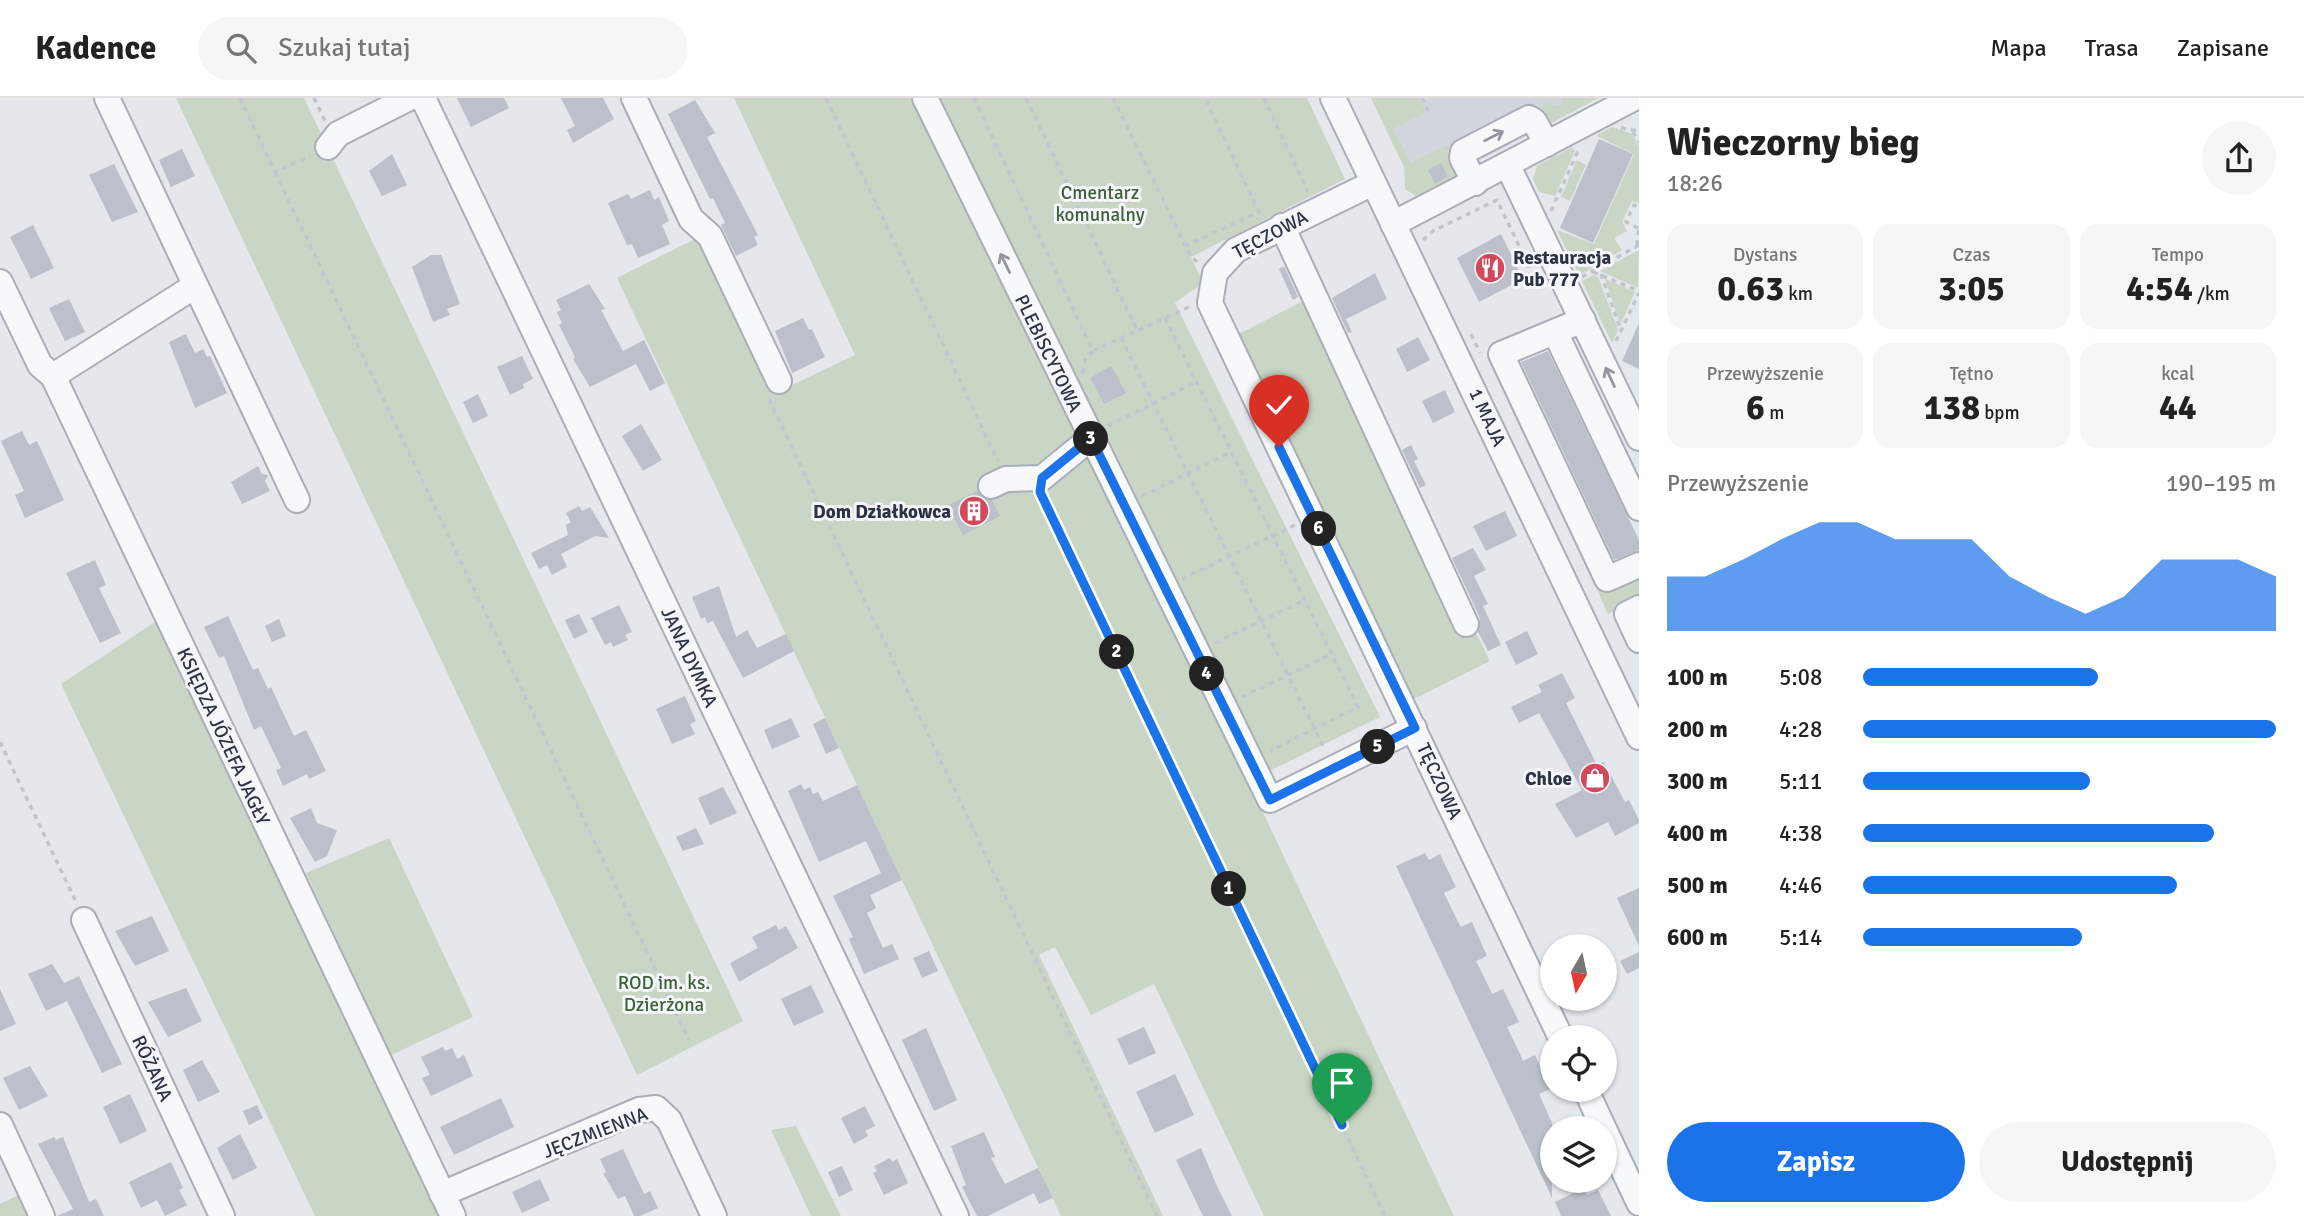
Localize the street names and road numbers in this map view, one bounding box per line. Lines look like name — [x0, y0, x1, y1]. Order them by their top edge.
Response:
street label: TĘCZOWA — [1229, 205, 1312, 265]
street label: PLEBISCYTOWA — [1009, 290, 1087, 417]
street label: 1 MAJA — [1463, 384, 1511, 451]
street label: JANA DYMKA — [655, 603, 723, 712]
street label: KSIĘDZA JÓZEFA JAGŁY — [171, 644, 275, 829]
street label: TĘCZOWA — [1411, 739, 1467, 824]
street label: RÓŻANA — [126, 1032, 178, 1106]
street label: JĘCZMIENNA — [540, 1102, 652, 1164]

